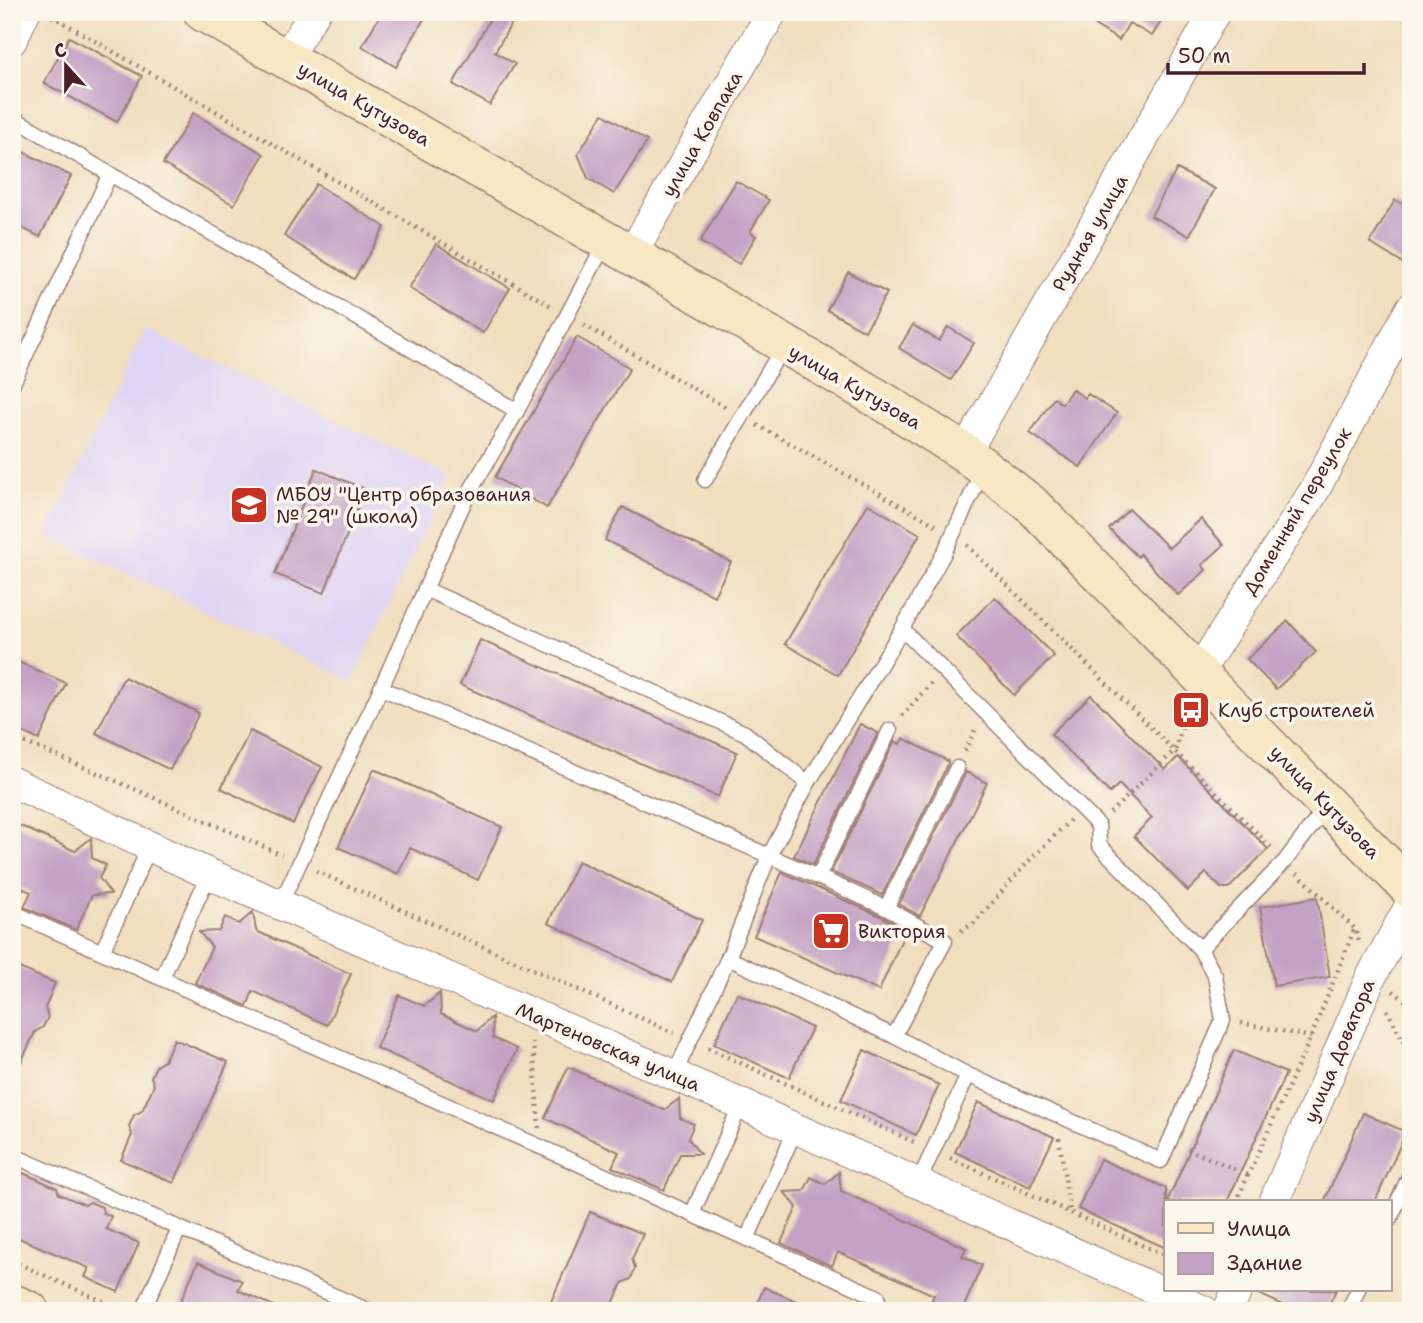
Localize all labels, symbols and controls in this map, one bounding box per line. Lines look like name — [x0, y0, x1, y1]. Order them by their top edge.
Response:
north arrow — [32, 32, 102, 102]
scale bar — [1168, 32, 1364, 76]
text: С — [50, 37, 70, 64]
text: 50 m — [1178, 42, 1231, 70]
street label: улица Кутузова — [293, 56, 435, 152]
street label: улица Ковпака — [656, 66, 748, 201]
street label: Рудная улица — [1046, 170, 1134, 296]
street label: улица Кутузова — [784, 339, 926, 435]
street label: Доменный переулок — [1237, 422, 1357, 600]
place label: МБОУ "Центр образования № 29" (школа) — [276, 482, 531, 529]
school or university icon: МБОУ "Центр образования № 29" (школа) — [228, 484, 270, 526]
bus stop icon: Клуб строителей — [1170, 689, 1212, 731]
place label: Клуб строителей — [1218, 698, 1375, 723]
street label: улица Кутузова — [1264, 740, 1386, 864]
supermarket icon: Виктория — [810, 910, 852, 952]
place label: Виктория — [858, 919, 946, 944]
street label: улица Доватора — [1298, 975, 1381, 1127]
street label: Мартеновская улица — [512, 997, 704, 1097]
legend — [1164, 1200, 1392, 1292]
text: Улица — [1227, 1215, 1290, 1243]
text: Здание — [1227, 1249, 1303, 1277]

